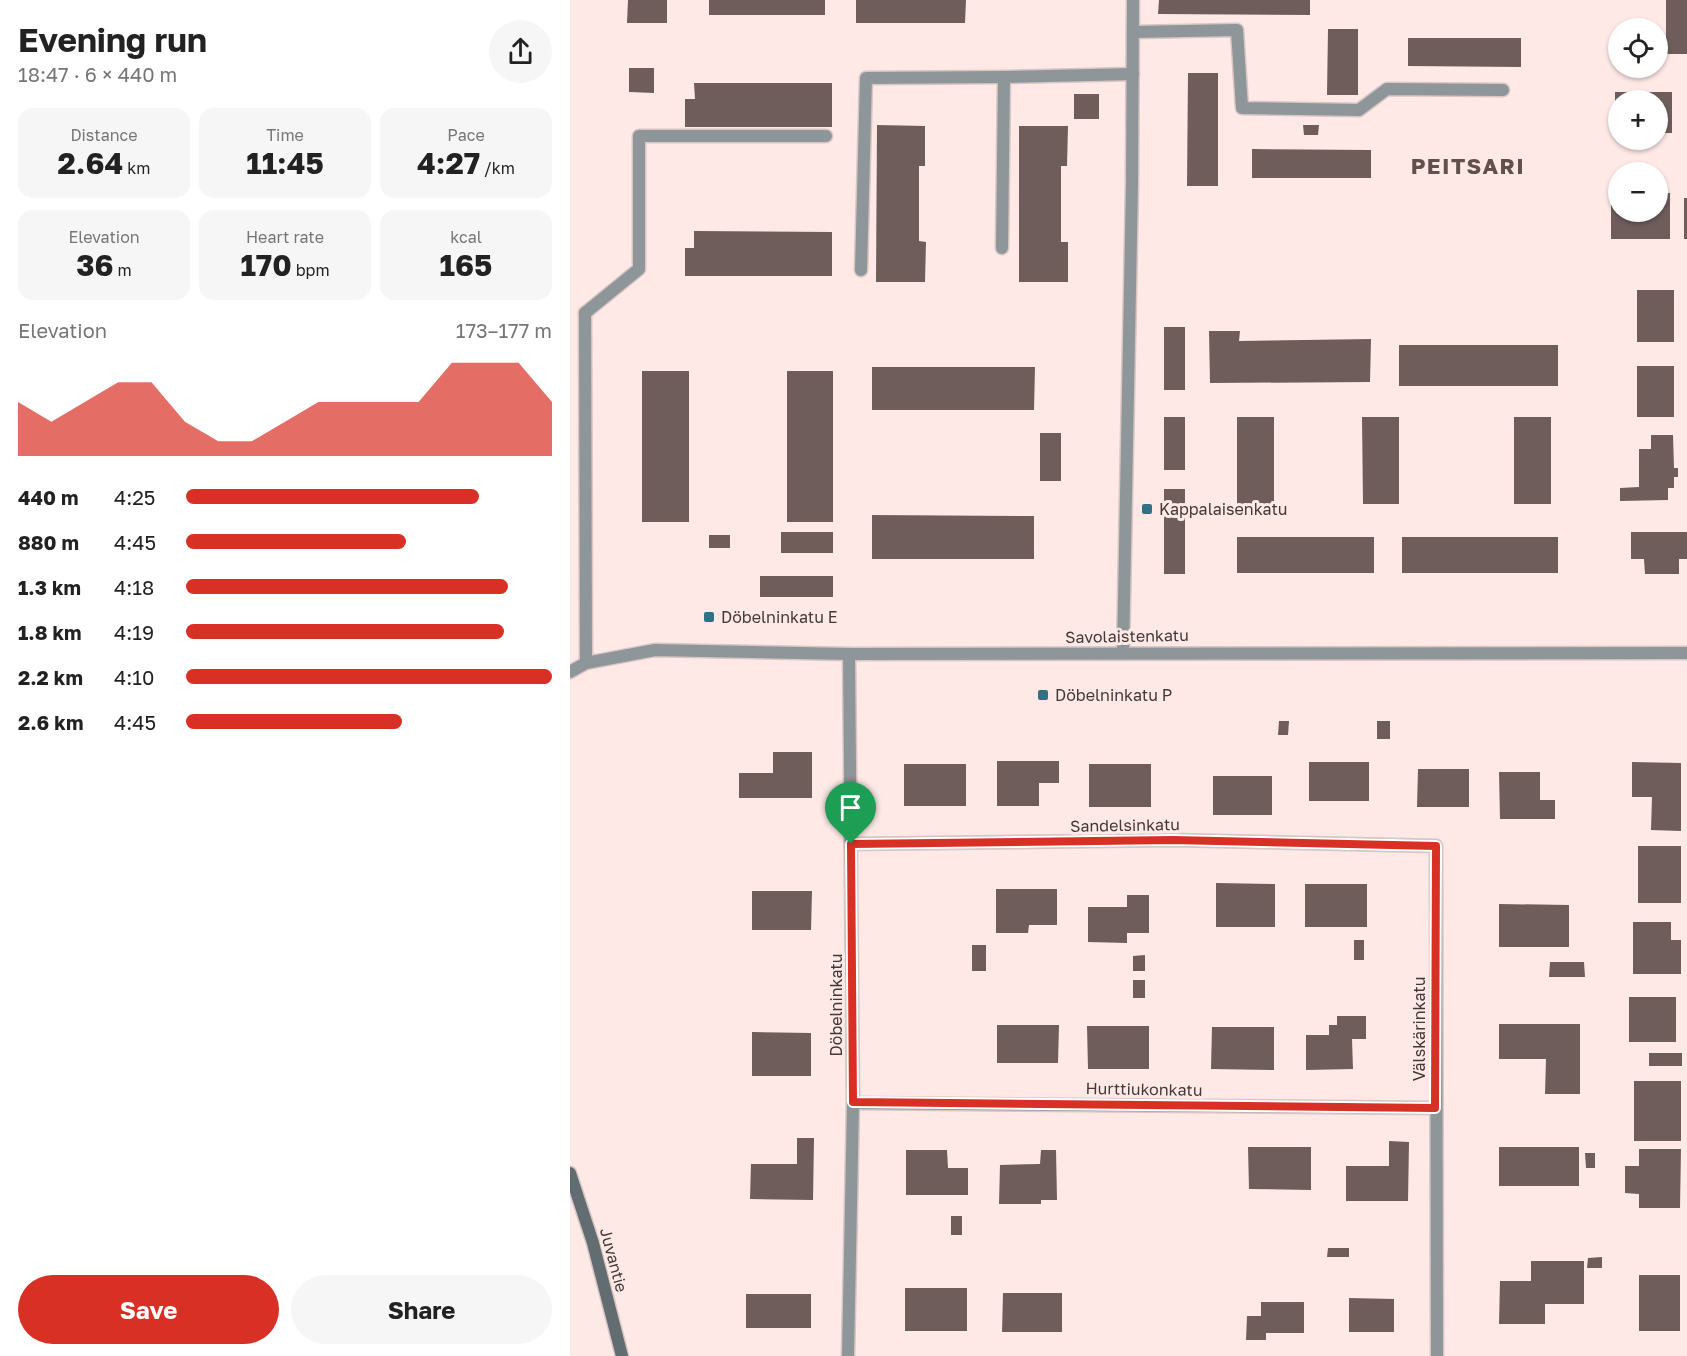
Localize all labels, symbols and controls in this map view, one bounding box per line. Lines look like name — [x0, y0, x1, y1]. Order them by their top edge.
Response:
map controls — [1608, 18, 1668, 222]
button: locate — [1608, 18, 1668, 78]
text: Evening run — [18, 20, 207, 59]
button: share — [489, 20, 552, 83]
text: 18:47 · 6 × 440 m — [18, 62, 177, 86]
button: + — [1608, 90, 1668, 150]
text: Distance — [70, 125, 138, 145]
text: Time — [266, 125, 304, 145]
text: Pace — [447, 125, 485, 145]
text: 2.64 — [58, 145, 123, 181]
text: 11:45 — [246, 145, 324, 181]
text: 4:27 — [417, 145, 480, 181]
district label: PEITSARI — [1411, 152, 1525, 179]
text: km — [123, 158, 150, 178]
text: /km — [480, 158, 515, 178]
button: − — [1608, 162, 1668, 222]
text: Elevation — [68, 227, 140, 247]
text: Heart rate — [246, 227, 324, 247]
text: kcal — [450, 227, 482, 247]
text: 36 — [76, 247, 114, 283]
text: 170 — [240, 247, 292, 283]
text: 165 — [440, 247, 492, 283]
text: m — [114, 260, 132, 280]
text: bpm — [292, 260, 330, 280]
text: Elevation — [18, 318, 107, 342]
text: 173–177 m — [456, 318, 552, 342]
text: 440 m — [18, 485, 79, 509]
text: 4:25 — [114, 485, 155, 509]
place label: Kappalaisenkatu — [1159, 499, 1288, 519]
marker: Kappalaisenkatu — [1140, 502, 1154, 516]
text: 880 m — [18, 530, 79, 554]
text: 4:45 — [114, 530, 156, 554]
text: 1.3 km — [18, 575, 81, 599]
text: 4:18 — [114, 575, 154, 599]
place label: Döbelninkatu E — [721, 607, 838, 627]
marker: Döbelninkatu E — [702, 610, 716, 624]
text: 1.8 km — [18, 620, 82, 644]
text: 4:19 — [114, 620, 154, 644]
street label: Savolaistenkatu — [1065, 625, 1189, 647]
text: 2.2 km — [18, 665, 83, 689]
text: 4:10 — [114, 665, 154, 689]
place label: Döbelninkatu P — [1055, 685, 1172, 705]
marker: Döbelninkatu P — [1036, 688, 1050, 702]
text: 2.6 km — [18, 710, 83, 734]
text: 4:45 — [114, 710, 156, 734]
pin — [825, 782, 876, 844]
icon: arrive — [834, 791, 867, 824]
street label: Sandelsinkatu — [1070, 814, 1180, 836]
street label: Döbelninkatu — [826, 954, 846, 1056]
street label: Välskärinkatu — [1409, 977, 1429, 1081]
street label: Hurttiukonkatu — [1085, 1078, 1203, 1100]
street label: Juvantie — [596, 1226, 632, 1294]
button: Save — [18, 1275, 279, 1344]
button: Share — [291, 1275, 552, 1344]

